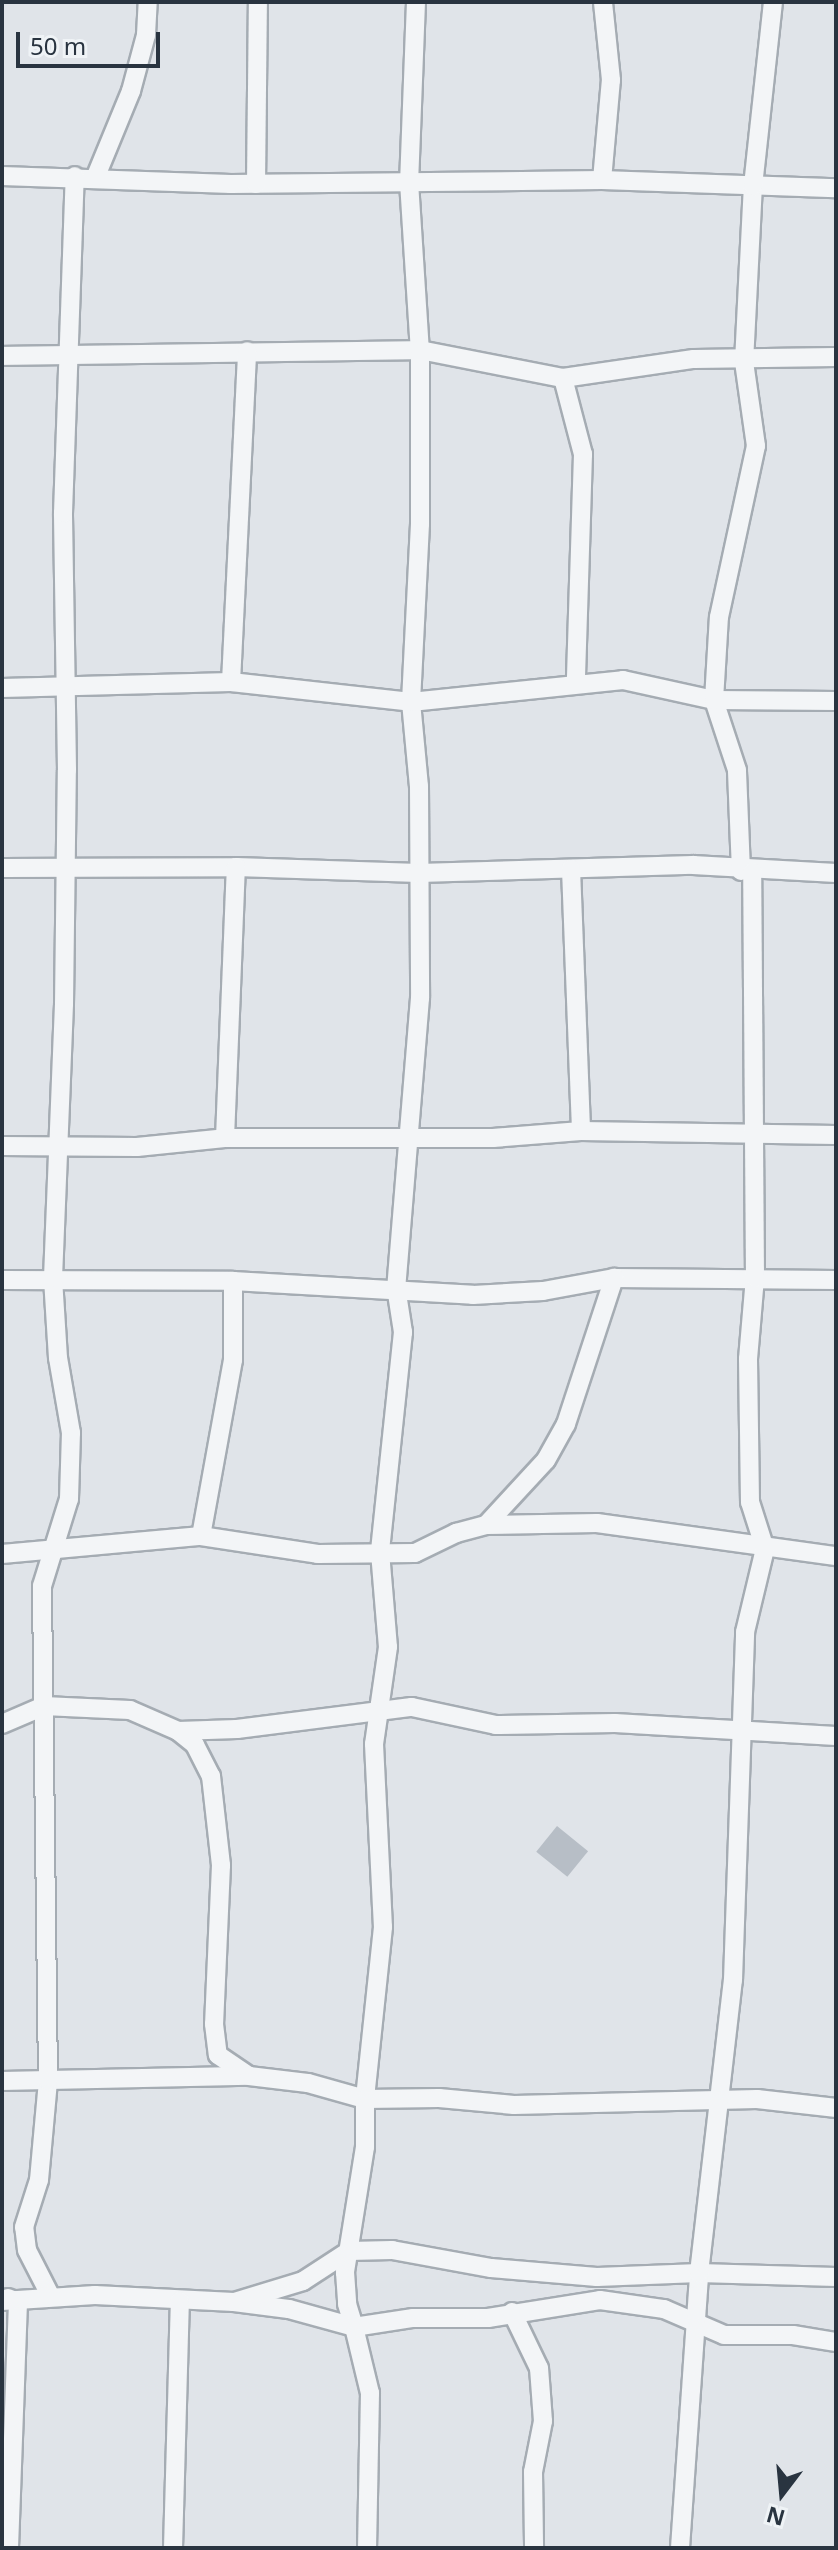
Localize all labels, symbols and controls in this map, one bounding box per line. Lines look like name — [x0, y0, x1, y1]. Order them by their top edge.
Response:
scale bar — [20, 16, 164, 66]
text: 50 m — [30, 29, 86, 62]
north arrow — [742, 2454, 822, 2534]
text: N — [763, 2500, 788, 2534]

